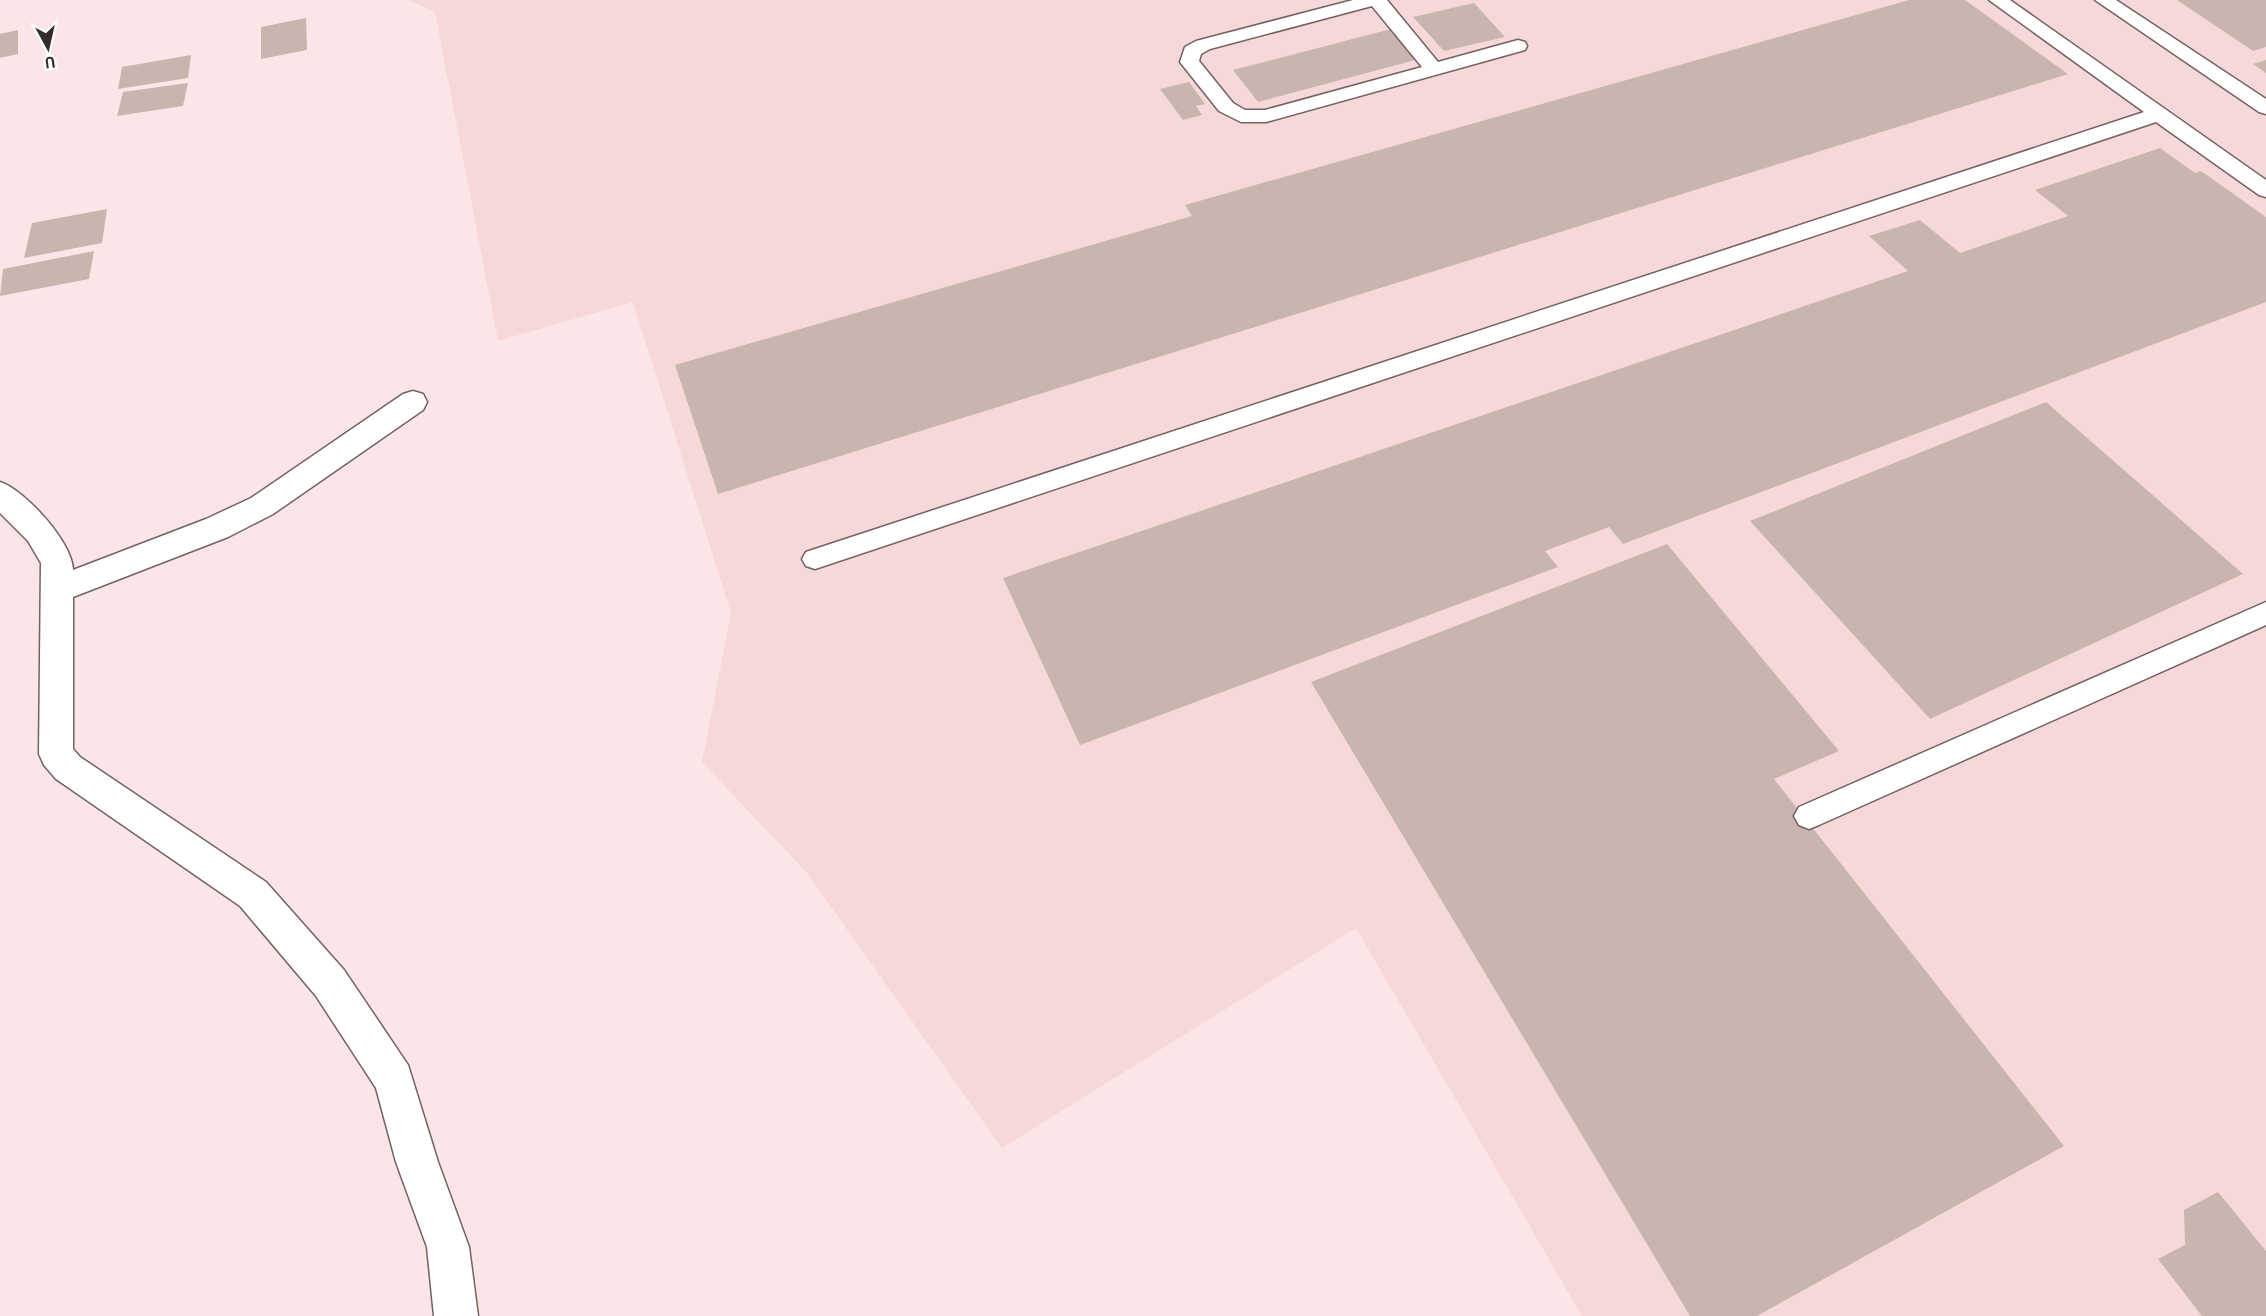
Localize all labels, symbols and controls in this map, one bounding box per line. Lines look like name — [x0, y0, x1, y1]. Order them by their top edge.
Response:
north arrow — [18, 18, 78, 78]
text: U — [44, 52, 56, 73]

